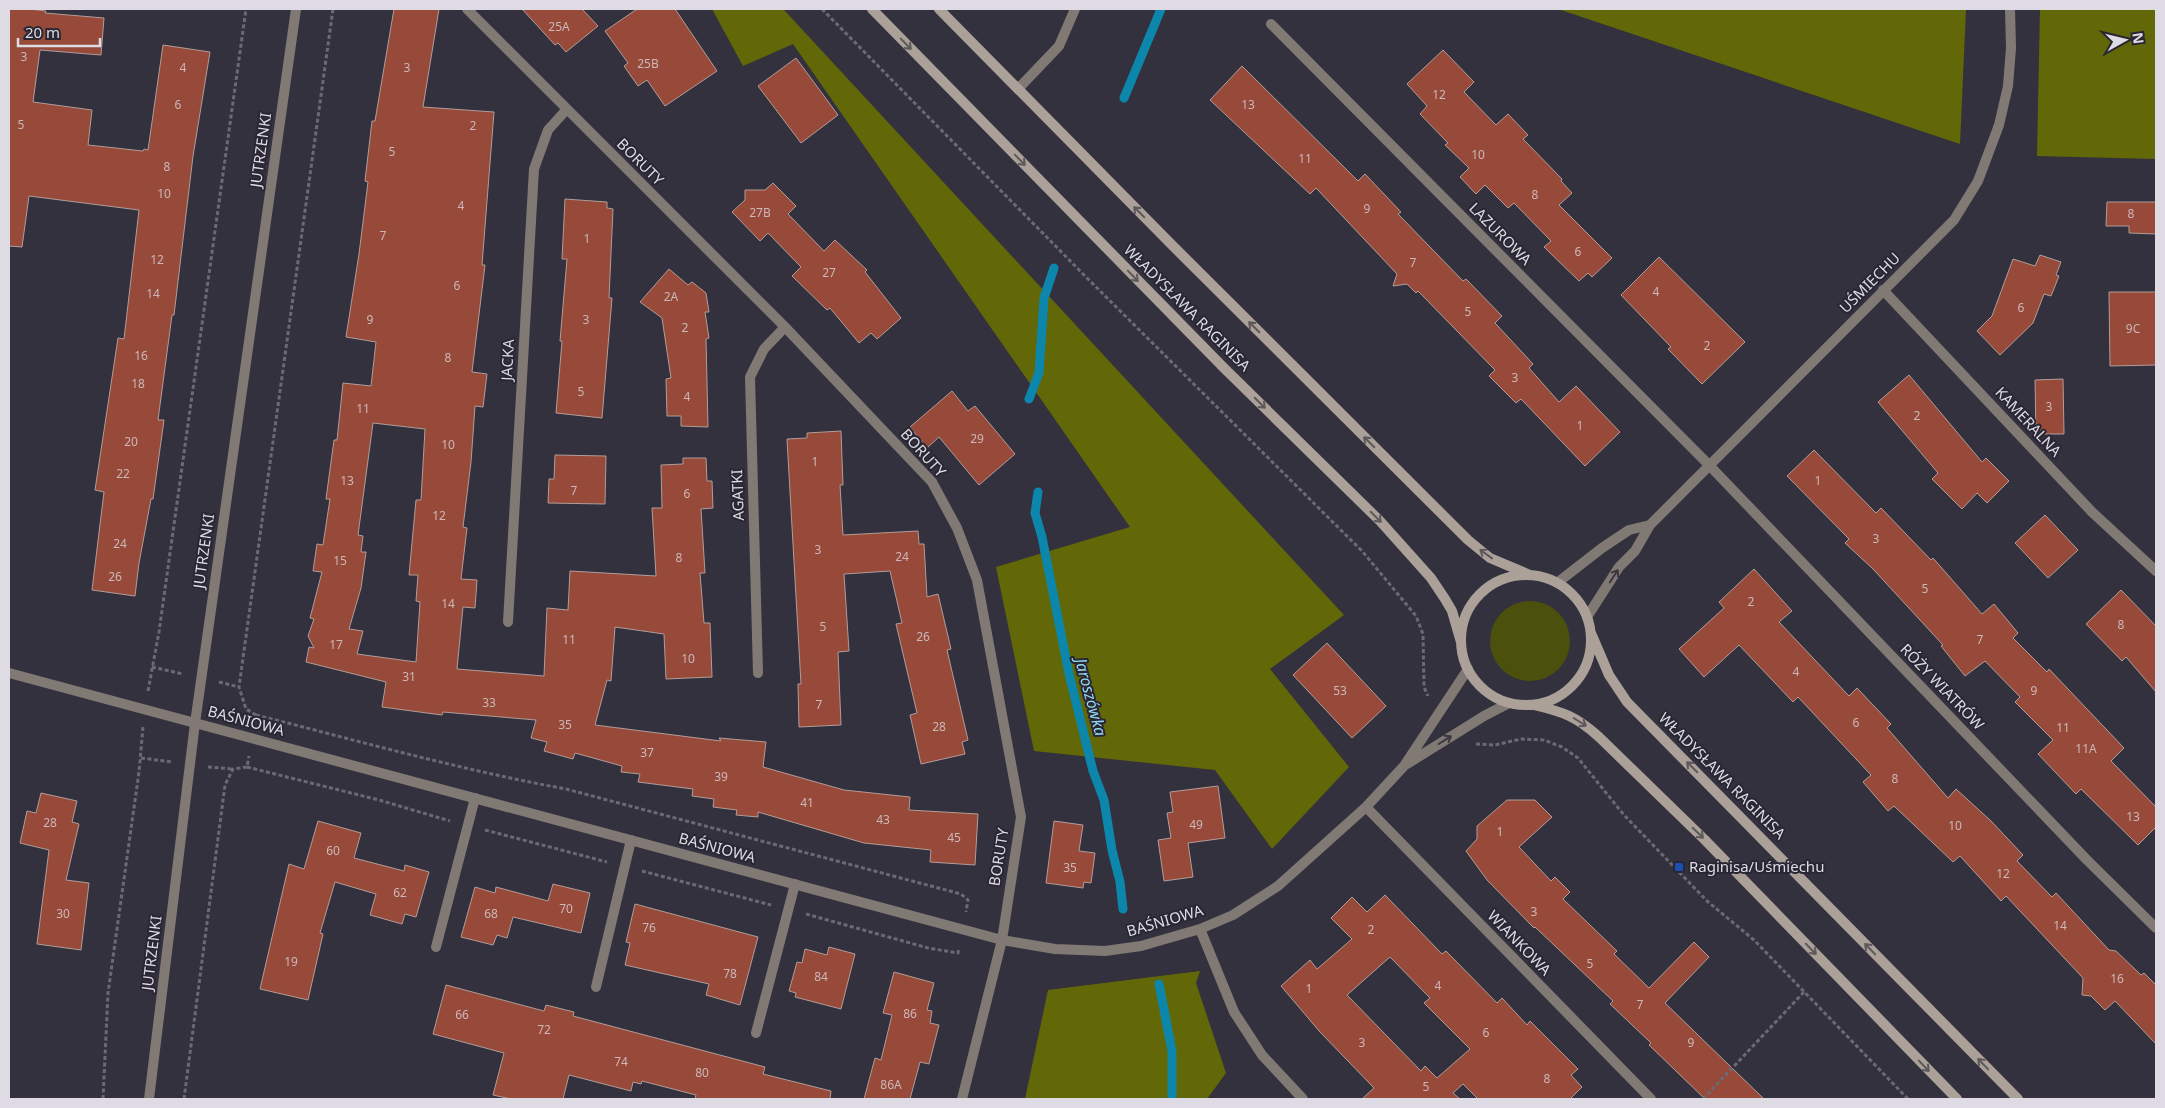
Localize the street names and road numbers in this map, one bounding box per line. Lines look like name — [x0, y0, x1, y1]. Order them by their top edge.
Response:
street label: JUTRZENKI — [245, 111, 275, 191]
street label: BORUTY — [613, 134, 669, 189]
street label: LAZUROWA — [1465, 198, 1537, 269]
street label: WŁADYSŁAWA RAGINISA — [1120, 240, 1256, 375]
street label: UŚMIECHU — [1835, 248, 1904, 317]
street label: JACKA — [496, 338, 518, 383]
street label: KAMERALNA — [1991, 382, 2067, 461]
street label: BORUTY — [897, 424, 951, 481]
street label: AGATKI — [726, 469, 748, 521]
street label: JUTRZENKI — [188, 512, 218, 592]
street label: RÓŻY WIATRÓW — [1896, 639, 1989, 734]
street label: BAŚNIOWA — [206, 700, 287, 740]
street label: WŁADYSŁAWA RAGINISA — [1655, 708, 1791, 843]
street label: BORUTY — [984, 826, 1013, 887]
street label: BAŚNIOWA — [677, 827, 758, 867]
street label: BAŚNIOWA — [1124, 899, 1206, 940]
street label: WIANKOWA — [1484, 905, 1556, 980]
street label: JUTRZENKI — [136, 914, 166, 994]

